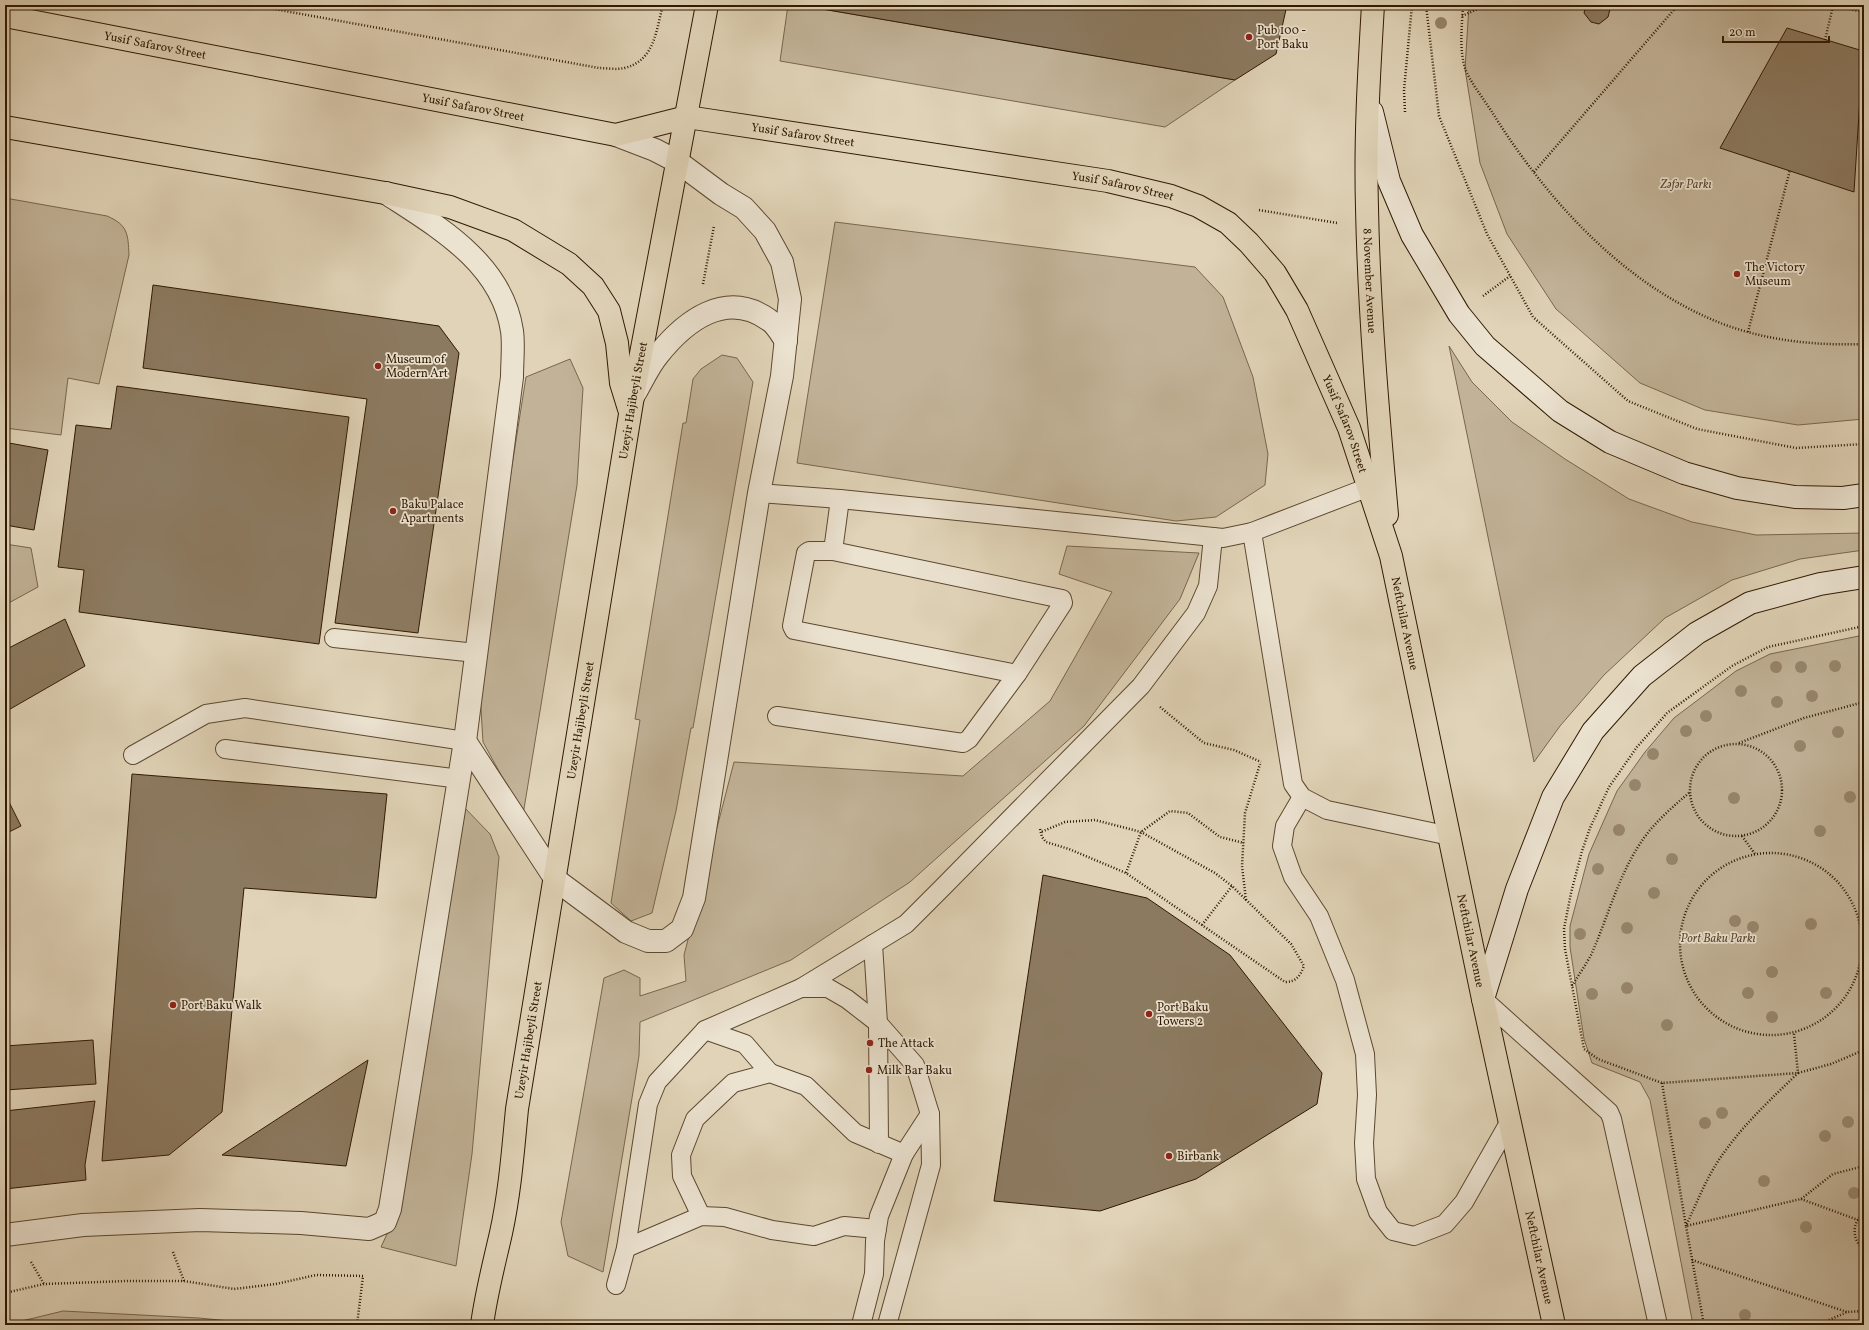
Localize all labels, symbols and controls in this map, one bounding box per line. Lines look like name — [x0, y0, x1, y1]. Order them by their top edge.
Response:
scale bar — [1723, 18, 1829, 44]
place label: Pub 100 - Port Baku — [1257, 23, 1309, 53]
text: 20 m — [1729, 25, 1756, 41]
street label: Yusif Safarov Street — [102, 28, 208, 64]
marker: Pub 100 - Port Baku — [1244, 32, 1254, 42]
street label: Yusif Safarov Street — [420, 90, 526, 126]
street label: Yusif Safarov Street — [750, 120, 855, 151]
street label: Yusif Safarov Street — [1070, 169, 1176, 205]
park label: Zəfər Parkı — [1660, 177, 1711, 193]
street label: 8 November Avenue — [1358, 228, 1379, 334]
place label: The Victory Museum — [1745, 260, 1806, 290]
marker: The Victory Museum — [1732, 269, 1742, 279]
street label: Uzeyir Hajibeyli Street — [616, 341, 652, 461]
place label: Museum of Modern Art — [386, 352, 448, 382]
marker: Museum of Modern Art — [373, 361, 383, 371]
street label: Yusif Safarov Street — [1318, 373, 1370, 475]
place label: Baku Palace Apartments — [401, 497, 464, 527]
marker: Baku Palace Apartments — [388, 506, 398, 516]
street label: Neftchilar Avenue — [1387, 576, 1422, 672]
street label: Uzeyir Hajibeyli Street — [564, 660, 599, 780]
street label: Neftchilar Avenue — [1452, 893, 1487, 989]
park label: Port Baku Parkı — [1681, 931, 1756, 947]
street label: Uzeyir Hajibeyli Street — [512, 980, 547, 1100]
place label: Port Baku Walk — [181, 998, 262, 1014]
marker: Port Baku Walk — [168, 1000, 178, 1010]
place label: Port Baku Towers 2 — [1157, 1000, 1209, 1030]
marker: Port Baku Towers 2 — [1144, 1009, 1154, 1019]
place label: The Attack — [878, 1036, 935, 1052]
marker: The Attack — [865, 1038, 875, 1048]
place label: Milk Bar Baku — [877, 1063, 952, 1079]
marker: Milk Bar Baku — [864, 1065, 874, 1075]
place label: Birbank — [1177, 1149, 1220, 1165]
marker: Birbank — [1164, 1151, 1174, 1161]
street label: Neftchilar Avenue — [1520, 1210, 1556, 1306]

